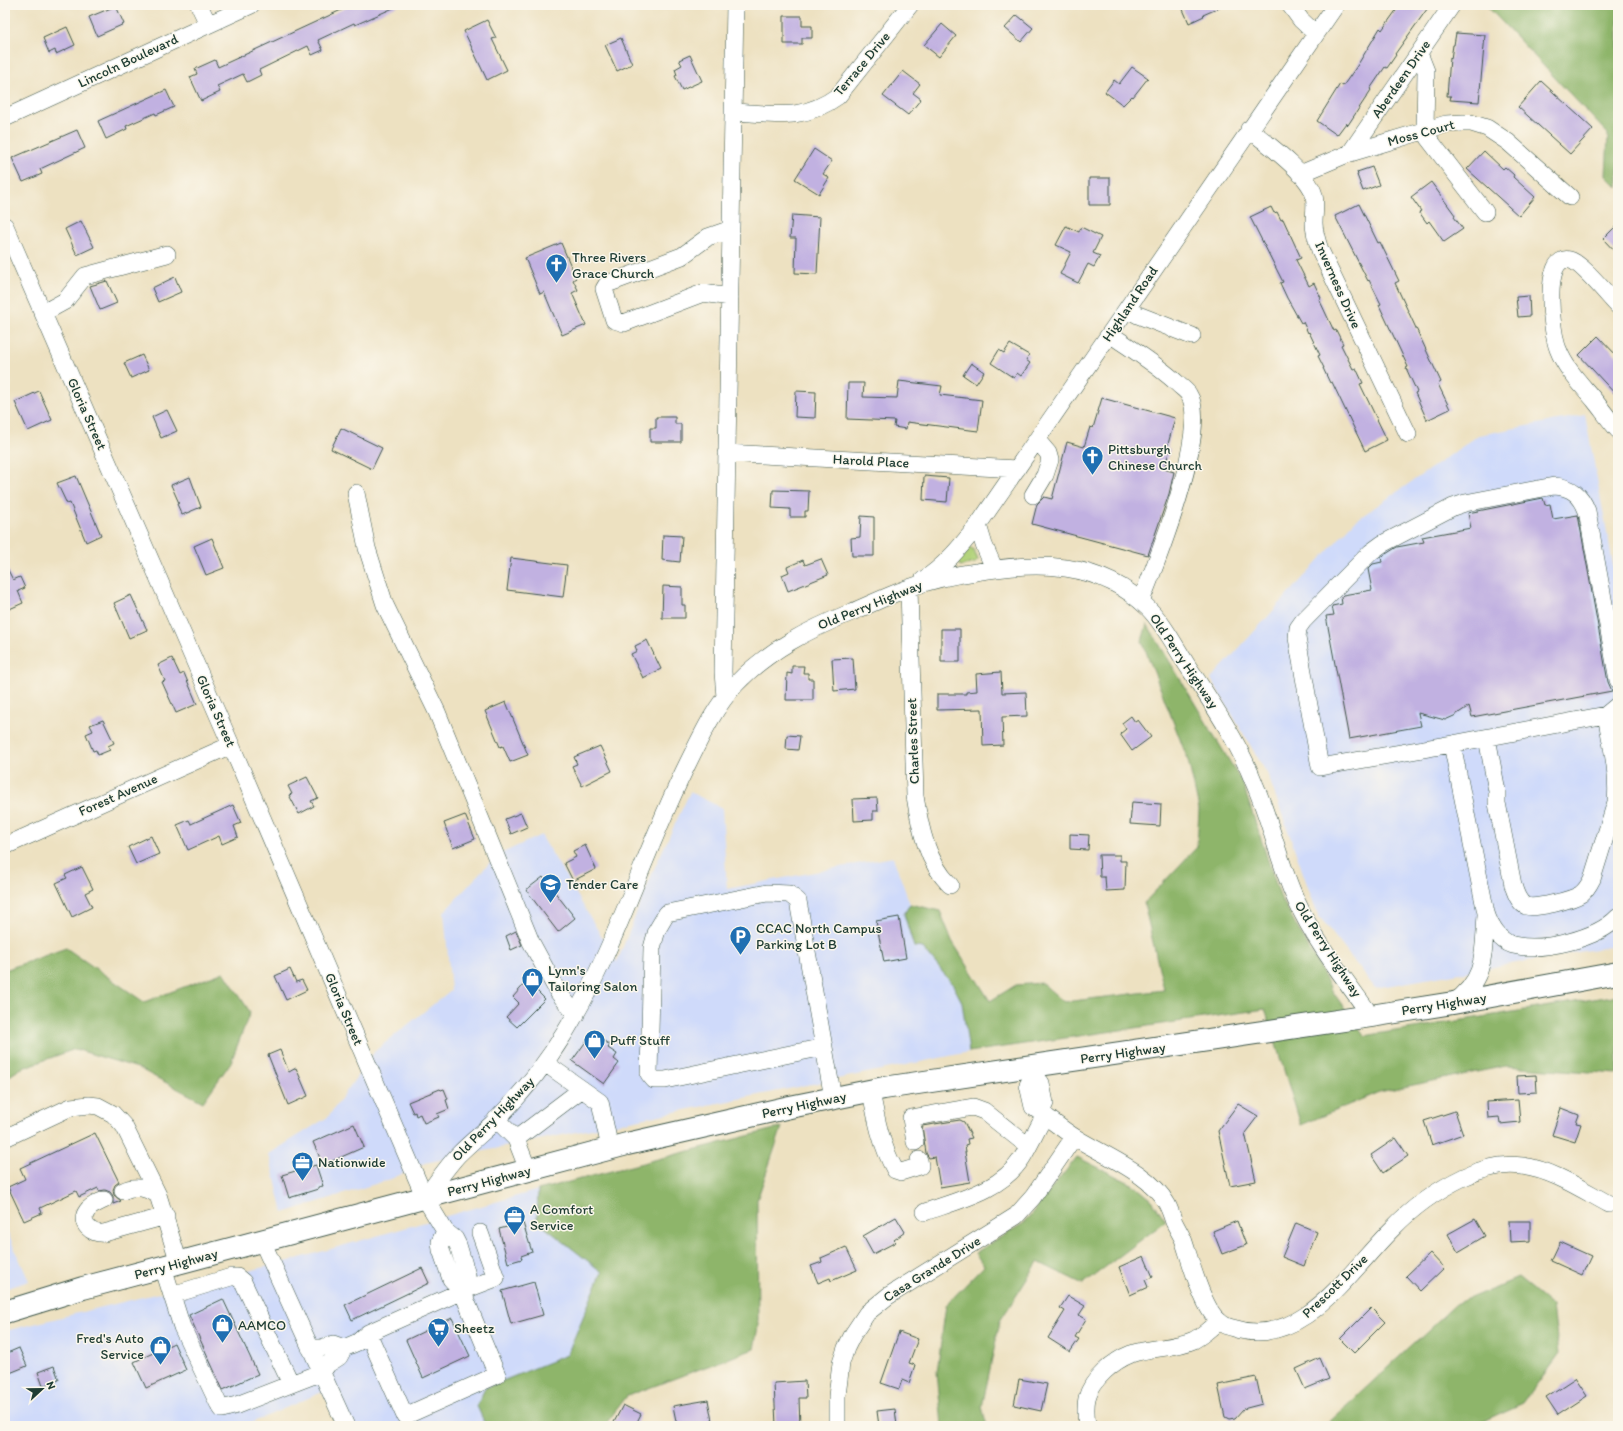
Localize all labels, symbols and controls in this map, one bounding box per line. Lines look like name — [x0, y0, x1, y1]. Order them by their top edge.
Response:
street label: Terrace Drive — [830, 28, 894, 100]
street label: Lincoln Boulevard — [75, 30, 181, 92]
street label: Aberdeen Drive — [1368, 36, 1434, 121]
street label: Moss Court — [1386, 116, 1456, 150]
street label: Inverness Drive — [1311, 239, 1365, 332]
place label: Three Rivers Grace Church — [572, 249, 655, 282]
church icon: Three Rivers Grace Church — [543, 252, 569, 285]
street label: Highland Road — [1098, 263, 1162, 345]
street label: Gloria Street — [64, 375, 110, 453]
place label: Pittsburgh Chinese Church — [1108, 441, 1203, 474]
church icon: Pittsburgh Chinese Church — [1079, 444, 1105, 477]
street label: Harold Place — [832, 451, 910, 472]
street label: Old Perry Highway — [815, 576, 925, 634]
street label: Old Perry Highway — [1146, 610, 1222, 712]
street label: Gloria Street — [193, 672, 239, 750]
street label: Charles Street — [903, 698, 923, 784]
street label: Forest Avenue — [76, 770, 160, 820]
school or university icon: Tender Care — [538, 871, 564, 904]
place label: Tender Care — [566, 876, 639, 893]
street label: Old Perry Highway — [1291, 898, 1366, 1001]
place label: CCAC North Campus Parking Lot B — [756, 920, 882, 953]
parking icon: CCAC North Campus Parking Lot B — [728, 923, 754, 956]
place label: Lynn's Tailoring Salon — [548, 962, 637, 995]
shop icon: Lynn's Tailoring Salon — [519, 965, 545, 998]
street label: Gloria Street — [321, 970, 367, 1048]
street label: Perry Highway — [1400, 989, 1488, 1019]
shop icon: Puff Stuff — [581, 1027, 607, 1060]
place label: Puff Stuff — [610, 1032, 671, 1049]
street label: Perry Highway — [1079, 1039, 1167, 1067]
street label: Old Perry Highway — [448, 1073, 538, 1165]
street label: Perry Highway — [760, 1088, 848, 1122]
office icon: Nationwide — [290, 1149, 316, 1182]
place label: Nationwide — [318, 1154, 386, 1171]
street label: Perry Highway — [445, 1162, 533, 1200]
place label: A Comfort Service — [530, 1201, 593, 1234]
office icon: A Comfort Service — [501, 1204, 527, 1237]
street label: Casa Grande Drive — [880, 1232, 984, 1306]
street label: Perry Highway — [132, 1245, 220, 1283]
street label: Prescott Drive — [1299, 1250, 1372, 1322]
shop icon: AAMCO — [209, 1312, 235, 1345]
supermarket icon: Sheetz — [425, 1315, 451, 1348]
place label: AAMCO — [238, 1317, 286, 1334]
place label: Sheetz — [454, 1320, 495, 1337]
place label: Fred's Auto Service — [76, 1330, 144, 1363]
shop icon: Fred's Auto Service — [147, 1333, 173, 1366]
north arrow — [22, 1369, 62, 1409]
text: N — [43, 1380, 58, 1391]

